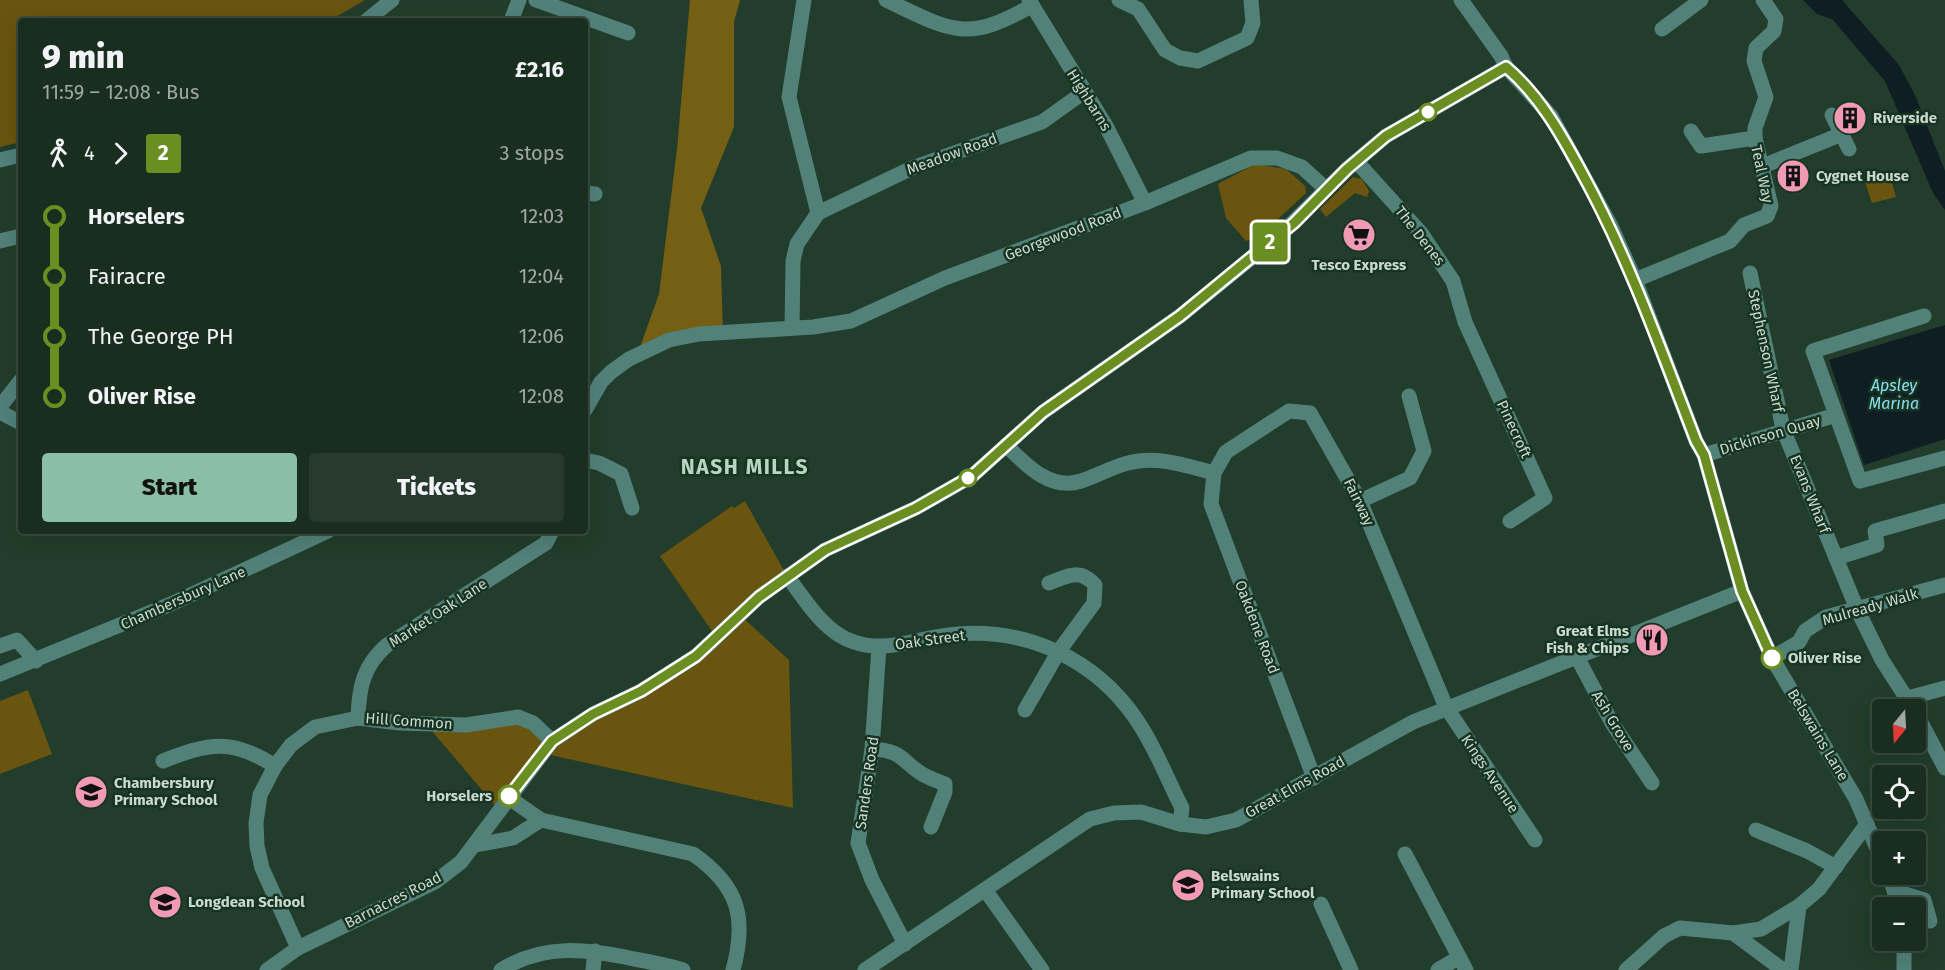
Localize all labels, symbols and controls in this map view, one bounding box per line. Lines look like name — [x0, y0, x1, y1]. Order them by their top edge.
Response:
text: 9 min — [42, 37, 124, 77]
text: £2.16 — [515, 56, 564, 83]
street label: Highbarns — [1063, 66, 1115, 134]
text: 11:59 – 12:08 · Bus — [42, 80, 199, 104]
building icon: Riverside — [1832, 100, 1868, 136]
unlabelled marker — [1419, 103, 1437, 121]
place label: Riverside — [1873, 109, 1937, 127]
street label: Meadow Road — [904, 129, 1000, 179]
icon: walk — [42, 137, 75, 170]
icon: forward — [104, 137, 137, 170]
text: 2 — [158, 140, 169, 166]
text: 4 — [84, 141, 95, 165]
text: 3 stops — [500, 141, 564, 165]
street label: Teal Way — [1747, 143, 1777, 205]
building icon: Cygnet House — [1775, 158, 1811, 194]
place label: Cygnet House — [1816, 167, 1909, 185]
text: Horselers — [88, 203, 185, 230]
street label: Georgewood Road — [1002, 203, 1124, 265]
street label: The Denes — [1391, 203, 1449, 269]
text: 12:03 — [520, 204, 564, 228]
supermarket icon: Tesco Express — [1341, 217, 1377, 253]
line badge: 2 — [1250, 222, 1290, 262]
text: 2 — [1265, 229, 1275, 255]
place label: Tesco Express — [1312, 256, 1406, 274]
text: Fairacre — [88, 263, 166, 290]
text: 12:04 — [519, 264, 564, 288]
street label: Stephenson Wharf — [1744, 288, 1788, 415]
text: The George PH — [88, 323, 234, 350]
text: 12:06 — [519, 324, 564, 348]
water label: Apsley Marina — [1869, 376, 1919, 413]
text: Oliver Rise — [88, 383, 196, 410]
text: 12:08 — [518, 384, 564, 408]
street label: Pinecroft — [1493, 397, 1535, 461]
street label: Dickinson Quay — [1717, 411, 1823, 459]
street label: Evans Wharf — [1786, 452, 1834, 537]
button: Start — [42, 453, 297, 522]
button: Tickets — [309, 453, 564, 522]
district label: NASH MILLS — [681, 454, 809, 480]
unlabelled marker — [959, 469, 977, 487]
street label: Fairway — [1340, 475, 1378, 529]
street label: Chambersbury Lane — [118, 562, 248, 634]
street label: Market Oak Lane — [386, 575, 490, 651]
street label: Oakdene Road — [1231, 578, 1283, 676]
street label: Mulready Walk — [1820, 585, 1920, 629]
place label: Great Elms Fish & Chips — [1546, 622, 1629, 657]
restaurant icon: Great Elms Fish & Chips — [1634, 622, 1670, 658]
street label: Oak Street — [894, 626, 967, 654]
marker: Oliver Rise — [1761, 647, 1783, 669]
place label: Oliver Rise — [1788, 649, 1862, 667]
street label: Belswains Lane — [1784, 686, 1852, 784]
street label: Ash Grove — [1588, 687, 1638, 755]
north arrow — [1872, 699, 1926, 753]
map controls — [1872, 699, 1926, 951]
street label: Hill Common — [365, 709, 453, 733]
street label: Kings Avenue — [1457, 732, 1523, 816]
street label: Sanders Road — [852, 735, 882, 831]
street label: Great Elms Road — [1242, 752, 1348, 822]
button: locate — [1872, 765, 1926, 819]
school or university icon: Chambersbury Primary School — [73, 774, 109, 810]
place label: Chambersbury Primary School — [114, 774, 218, 809]
marker: Horselers — [498, 785, 520, 807]
place label: Horselers — [426, 787, 492, 805]
button: + — [1872, 831, 1926, 885]
school or university icon: Belswains Primary School — [1170, 867, 1206, 903]
place label: Belswains Primary School — [1211, 867, 1315, 902]
street label: Barnacres Road — [342, 868, 444, 932]
school or university icon: Longdean School — [147, 884, 183, 920]
place label: Longdean School — [188, 893, 305, 911]
button: − — [1872, 897, 1926, 951]

